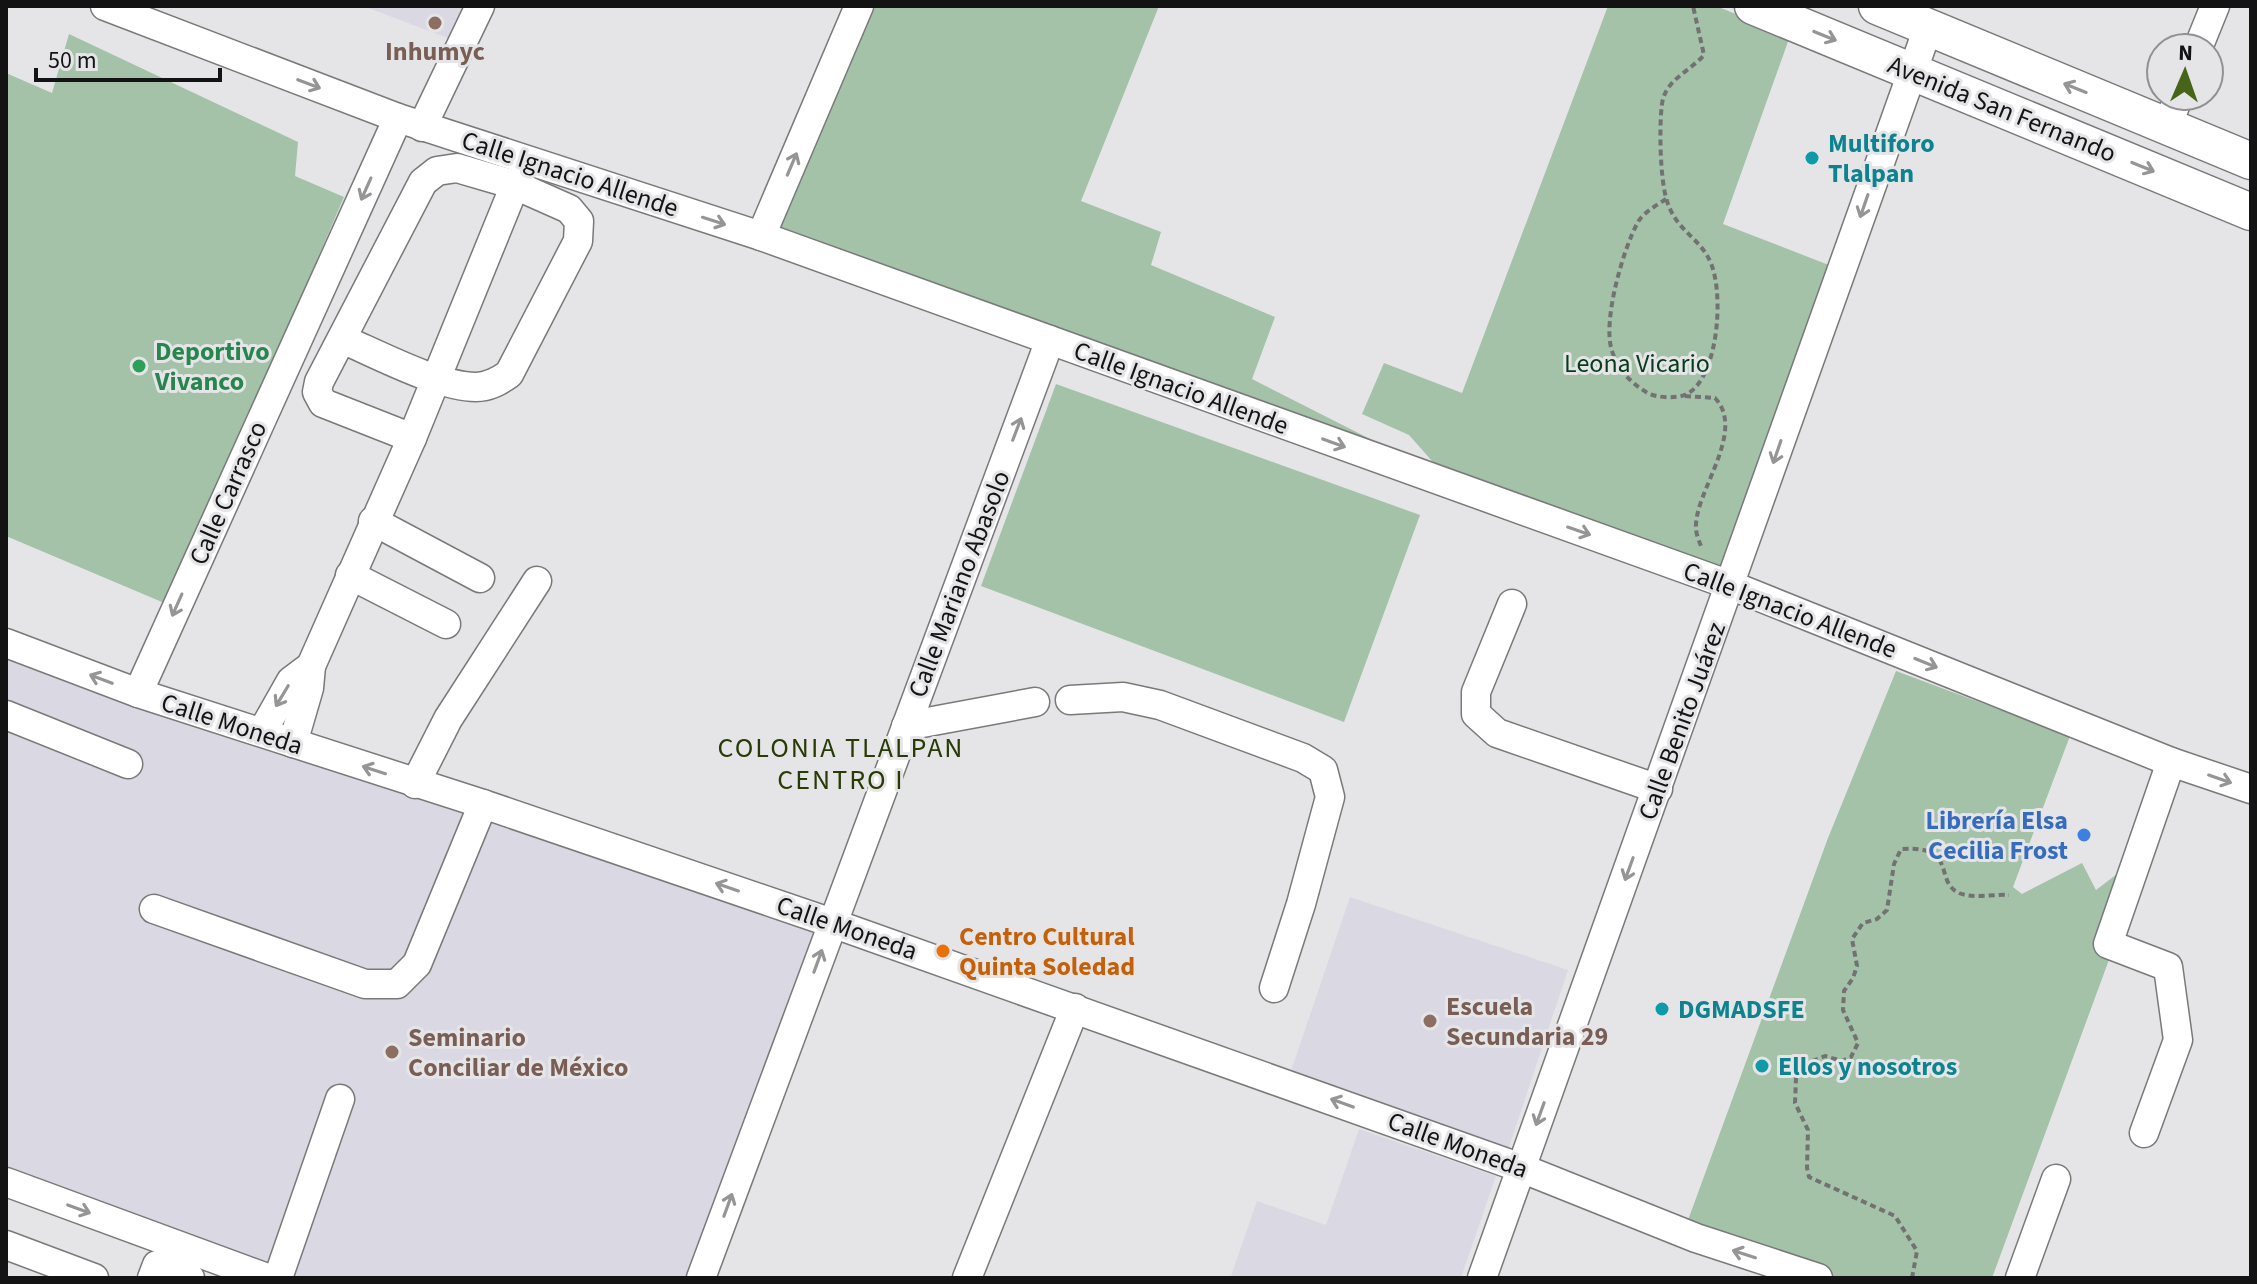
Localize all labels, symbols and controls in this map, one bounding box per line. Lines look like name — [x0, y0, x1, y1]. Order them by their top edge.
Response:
marker: Inhumyc — [426, 14, 444, 32]
one-way arrow — [1812, 30, 1836, 44]
scale bar — [36, 32, 220, 82]
north arrow — [2145, 32, 2225, 112]
place label: Inhumyc — [385, 33, 485, 70]
text: N — [2178, 37, 2194, 69]
text: 50 m — [48, 43, 97, 78]
street label: Avenida San Fernando — [1882, 46, 2122, 172]
one-way arrow — [296, 78, 321, 92]
one-way arrow — [2064, 80, 2088, 95]
street label: Calle Ignacio Allende — [457, 121, 683, 227]
place label: Multiforo Tlalpan — [1828, 125, 1935, 192]
marker: Multiforo Tlalpan — [1803, 149, 1821, 167]
one-way arrow — [785, 152, 800, 177]
one-way arrow — [2130, 161, 2155, 175]
one-way arrow — [357, 176, 372, 201]
one-way arrow — [1855, 194, 1870, 219]
one-way arrow — [701, 215, 726, 229]
street label: Calle Ignacio Allende — [1069, 332, 1293, 444]
place label: Deportivo Vivanco — [154, 333, 270, 400]
park label: Leona Vicario — [1564, 345, 1710, 382]
marker: Deportivo Vivanco — [130, 357, 148, 375]
street label: Calle Carrasco — [180, 415, 276, 571]
one-way arrow — [1011, 417, 1025, 442]
one-way arrow — [1321, 437, 1346, 452]
one-way arrow — [1769, 439, 1784, 464]
street label: Calle Mariano Abasolo — [899, 465, 1019, 703]
one-way arrow — [1566, 525, 1591, 540]
street label: Calle Ignacio Allende — [1678, 552, 1902, 668]
one-way arrow — [169, 592, 184, 616]
street label: Calle Benito Juárez — [1629, 617, 1735, 825]
one-way arrow — [1913, 657, 1938, 672]
one-way arrow — [89, 671, 114, 685]
street label: Calle Moneda — [156, 684, 308, 764]
one-way arrow — [274, 684, 290, 707]
district label: COLONIA TLALPAN CENTRO I — [718, 728, 964, 800]
one-way arrow — [362, 762, 387, 777]
one-way arrow — [2208, 772, 2233, 787]
place label: Librería Elsa Cecilia Frost — [1926, 802, 2068, 869]
marker: Librería Elsa Cecilia Frost — [2075, 826, 2093, 844]
one-way arrow — [1621, 857, 1635, 881]
one-way arrow — [715, 879, 740, 893]
street label: Calle Moneda — [772, 887, 922, 969]
place label: Centro Cultural Quinta Soledad — [959, 918, 1135, 985]
marker: Centro Cultural Quinta Soledad — [934, 942, 952, 960]
one-way arrow — [812, 949, 826, 974]
place label: Escuela Secundaria 29 — [1446, 988, 1608, 1055]
place label: DGMADSFE — [1678, 991, 1805, 1028]
marker: DGMADSFE — [1653, 1000, 1671, 1018]
marker: Escuela Secundaria 29 — [1421, 1012, 1439, 1030]
place label: Seminario Conciliar de México — [408, 1019, 628, 1086]
marker: Seminario Conciliar de México — [383, 1043, 401, 1061]
place label: Ellos y nosotros — [1778, 1048, 1957, 1085]
marker: Ellos y nosotros — [1753, 1057, 1771, 1075]
one-way arrow — [1331, 1095, 1355, 1109]
one-way arrow — [1532, 1101, 1547, 1126]
street label: Calle Moneda — [1383, 1102, 1533, 1188]
one-way arrow — [721, 1193, 736, 1218]
one-way arrow — [66, 1202, 91, 1217]
one-way arrow — [1732, 1246, 1758, 1261]

